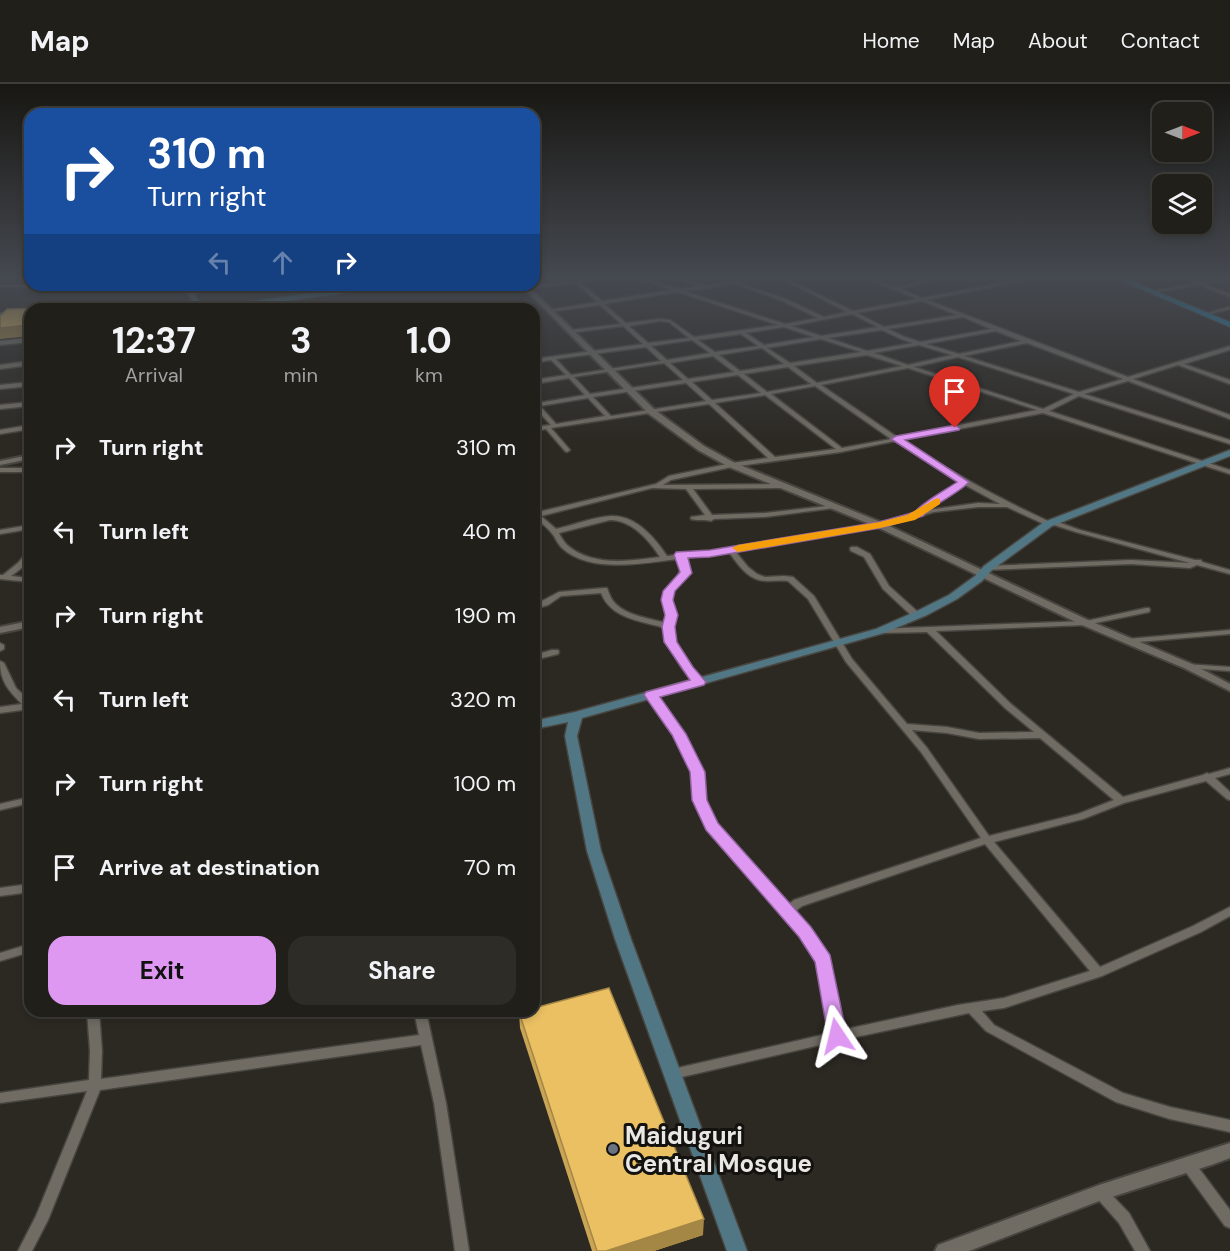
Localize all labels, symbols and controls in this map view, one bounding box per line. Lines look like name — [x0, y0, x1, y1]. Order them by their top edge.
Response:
text: Map — [30, 23, 90, 60]
text: Home — [862, 27, 920, 55]
text: Map — [953, 27, 995, 55]
text: About — [1028, 27, 1088, 55]
text: Contact — [1121, 27, 1200, 55]
north arrow — [1152, 102, 1212, 162]
map controls — [1152, 102, 1212, 234]
text: 310 m — [147, 126, 266, 181]
icon: right — [48, 132, 126, 210]
button: layers — [1152, 174, 1212, 234]
text: Turn right — [147, 179, 267, 214]
icon: left — [203, 246, 236, 279]
icon: ahead — [266, 246, 299, 279]
icon: right — [329, 246, 362, 279]
text: 12:37 — [112, 317, 196, 364]
text: 3 — [290, 317, 312, 364]
text: 1.0 — [406, 317, 452, 364]
text: Arrival — [125, 362, 183, 388]
text: min — [284, 362, 318, 388]
text: km — [415, 362, 443, 388]
pin — [929, 366, 980, 428]
icon: arrive — [938, 375, 971, 408]
icon: right — [48, 431, 81, 464]
text: Turn right — [99, 433, 204, 462]
text: 310 m — [456, 433, 516, 462]
icon: left — [48, 515, 81, 548]
text: Turn left — [99, 517, 189, 546]
text: 40 m — [462, 517, 516, 546]
icon: right — [48, 599, 81, 632]
text: Turn right — [99, 601, 204, 630]
text: 190 m — [455, 601, 516, 630]
icon: left — [48, 683, 81, 716]
text: Turn left — [99, 685, 189, 714]
text: 320 m — [450, 685, 516, 714]
icon: right — [48, 767, 81, 800]
text: Turn right — [99, 769, 204, 798]
text: 100 m — [454, 769, 516, 798]
icon: arrive — [48, 851, 81, 884]
text: Arrive at destination — [99, 853, 320, 882]
text: 70 m — [464, 853, 516, 882]
button: Exit — [48, 936, 276, 1005]
button: Share — [288, 936, 516, 1005]
position arrow — [805, 1004, 869, 1068]
place label: Maiduguri Central Mosque — [625, 1120, 812, 1179]
marker: Maiduguri Central Mosque — [606, 1142, 620, 1156]

